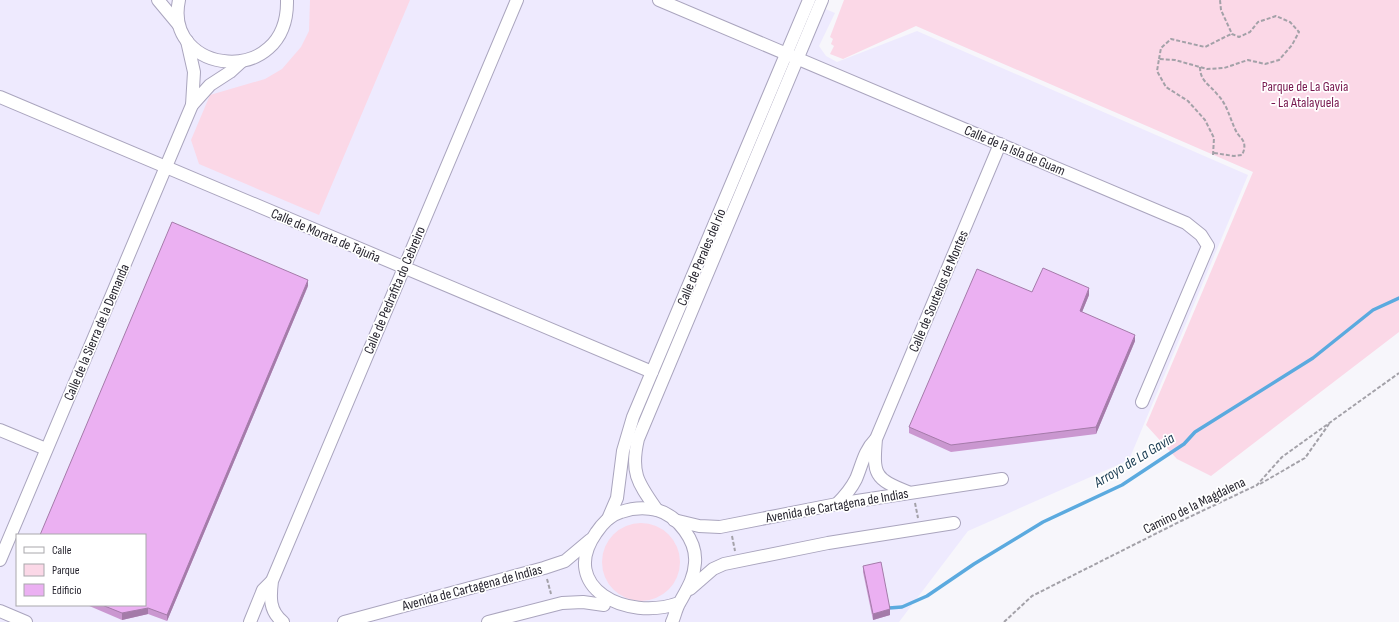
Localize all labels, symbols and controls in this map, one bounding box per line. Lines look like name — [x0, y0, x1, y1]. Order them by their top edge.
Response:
park label: Parque de La Gavia - La Atalayuela — [1262, 78, 1348, 111]
street label: Calle de la Isla de Guam — [962, 122, 1068, 179]
street label: Calle de Morata de Tajuña — [268, 205, 383, 266]
street label: Calle de Perales del río — [673, 206, 730, 308]
street label: Calle de Pedrafita do Cebreiro — [360, 224, 429, 356]
street label: Calle de Soutelos de Montes — [905, 228, 972, 355]
street label: Calle de la Sierra de la Demanda — [60, 261, 133, 403]
water label: Arroyo de La Gavia — [1090, 429, 1178, 492]
street label: Camino de la Magdalena — [1140, 473, 1248, 538]
street label: Avenida de Cartagena de Indias — [764, 485, 910, 527]
legend — [16, 534, 146, 606]
text: Calle — [52, 543, 72, 558]
street label: Avenida de Cartagena de Indias — [399, 561, 544, 615]
text: Parque — [52, 563, 80, 578]
text: Edificio — [52, 583, 81, 598]

